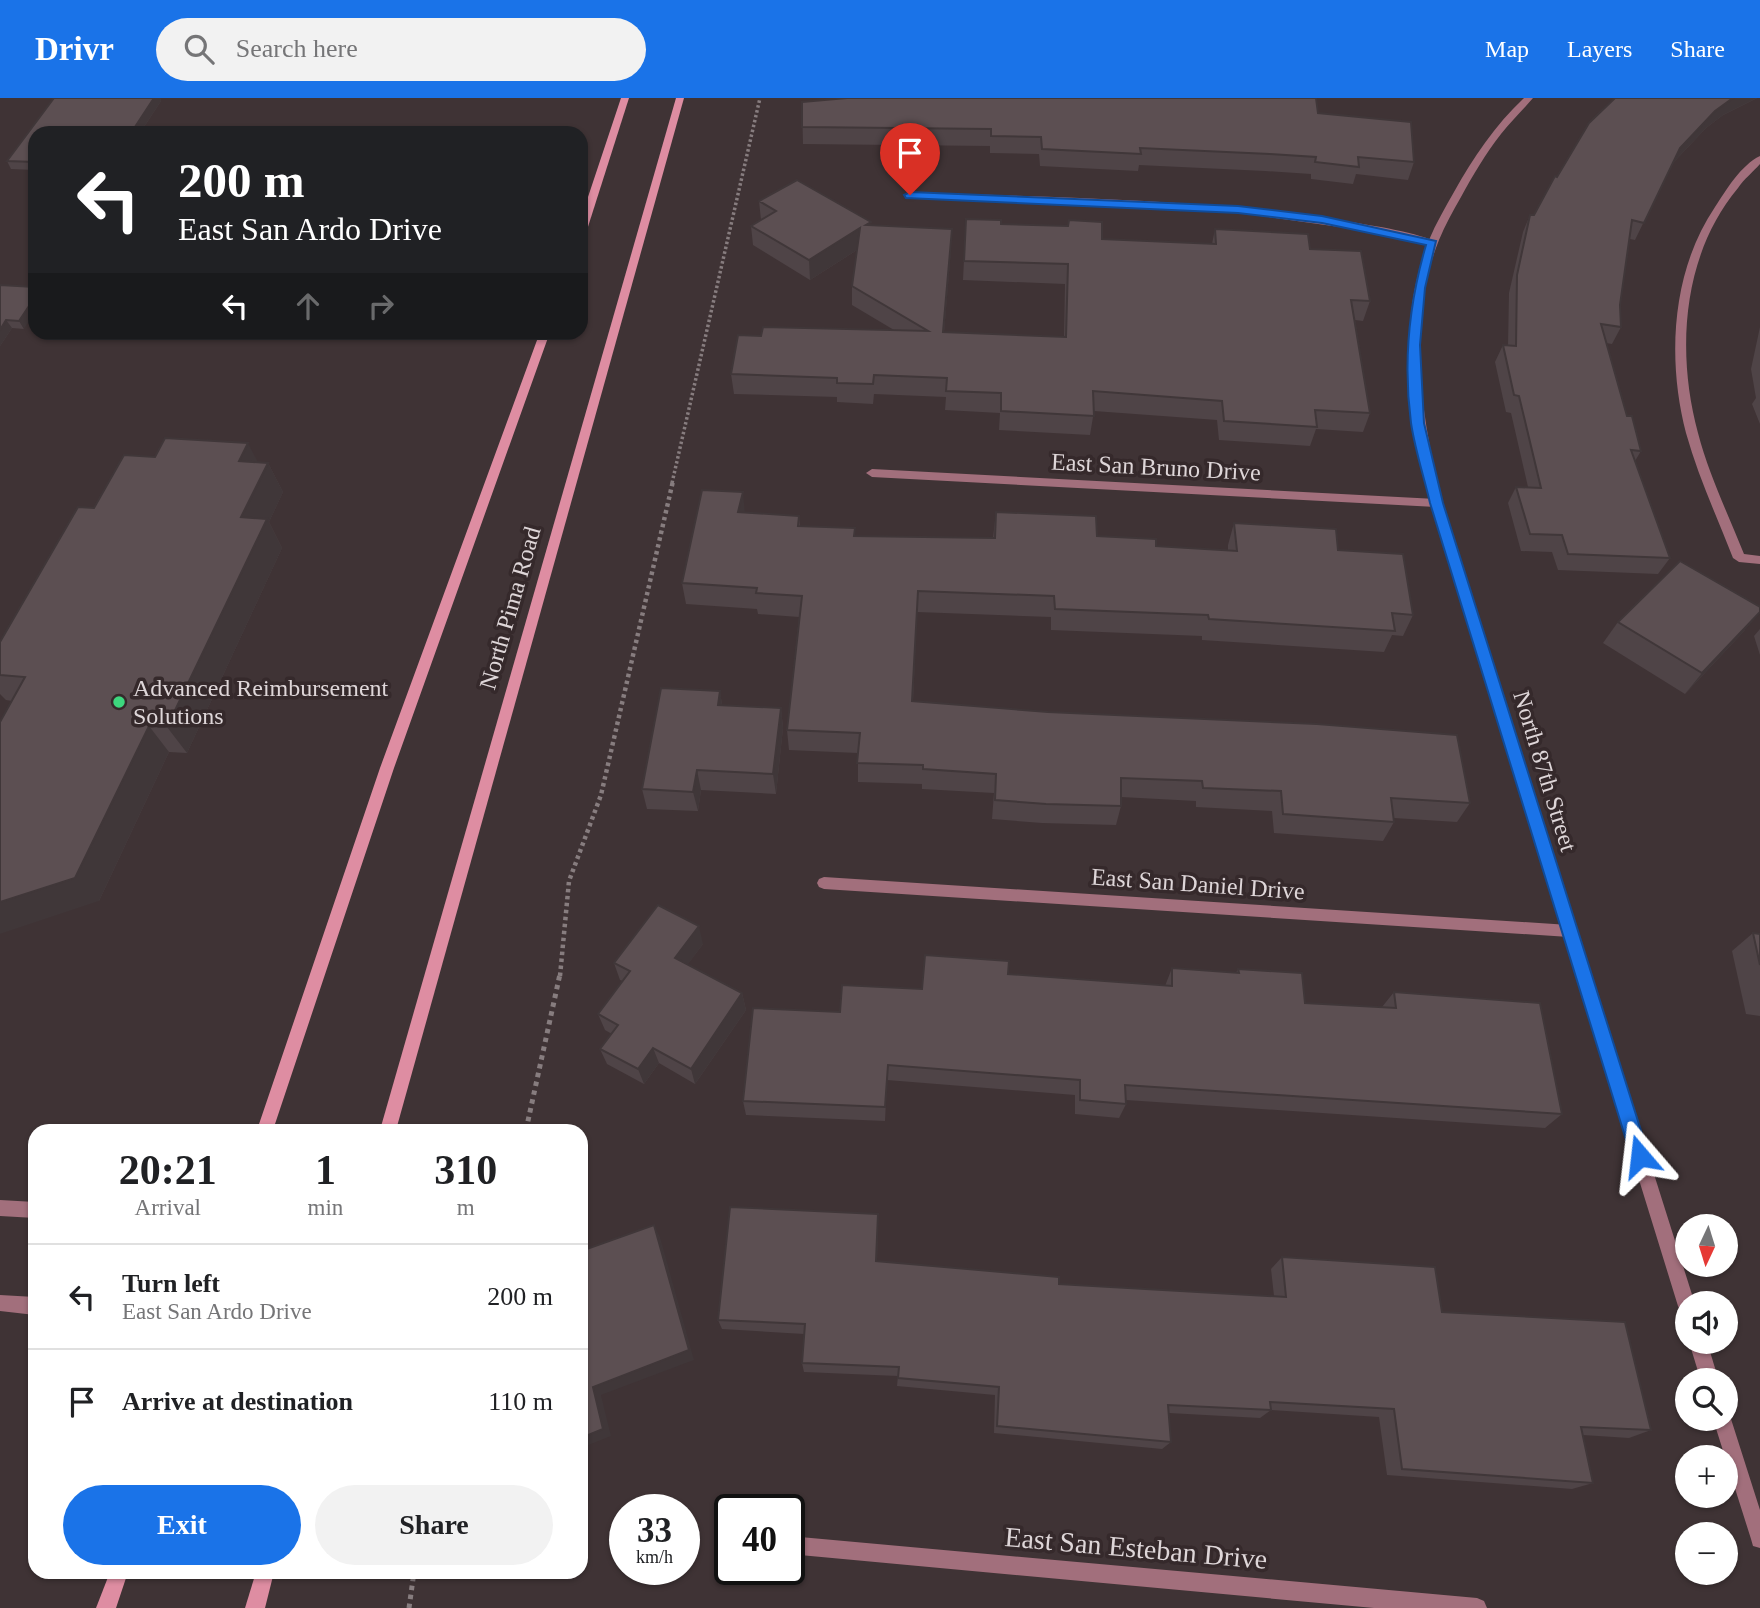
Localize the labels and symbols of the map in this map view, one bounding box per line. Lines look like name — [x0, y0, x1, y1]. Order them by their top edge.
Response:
pin — [880, 123, 940, 195]
street label: East San Bruno Drive — [1050, 449, 1262, 485]
street label: North Pima Road — [474, 524, 546, 692]
place label: Advanced Reimbursement Solutions — [133, 675, 389, 729]
street label: North 87th Street — [1508, 688, 1582, 855]
marker: Advanced Reimbursement Solutions — [111, 694, 127, 710]
street label: East San Daniel Drive — [1090, 864, 1306, 904]
position arrow — [1603, 1119, 1677, 1193]
north arrow — [1675, 1214, 1738, 1278]
speed limit sign: 40 — [714, 1494, 805, 1585]
street label: East San Esteban Drive — [1003, 1521, 1269, 1575]

